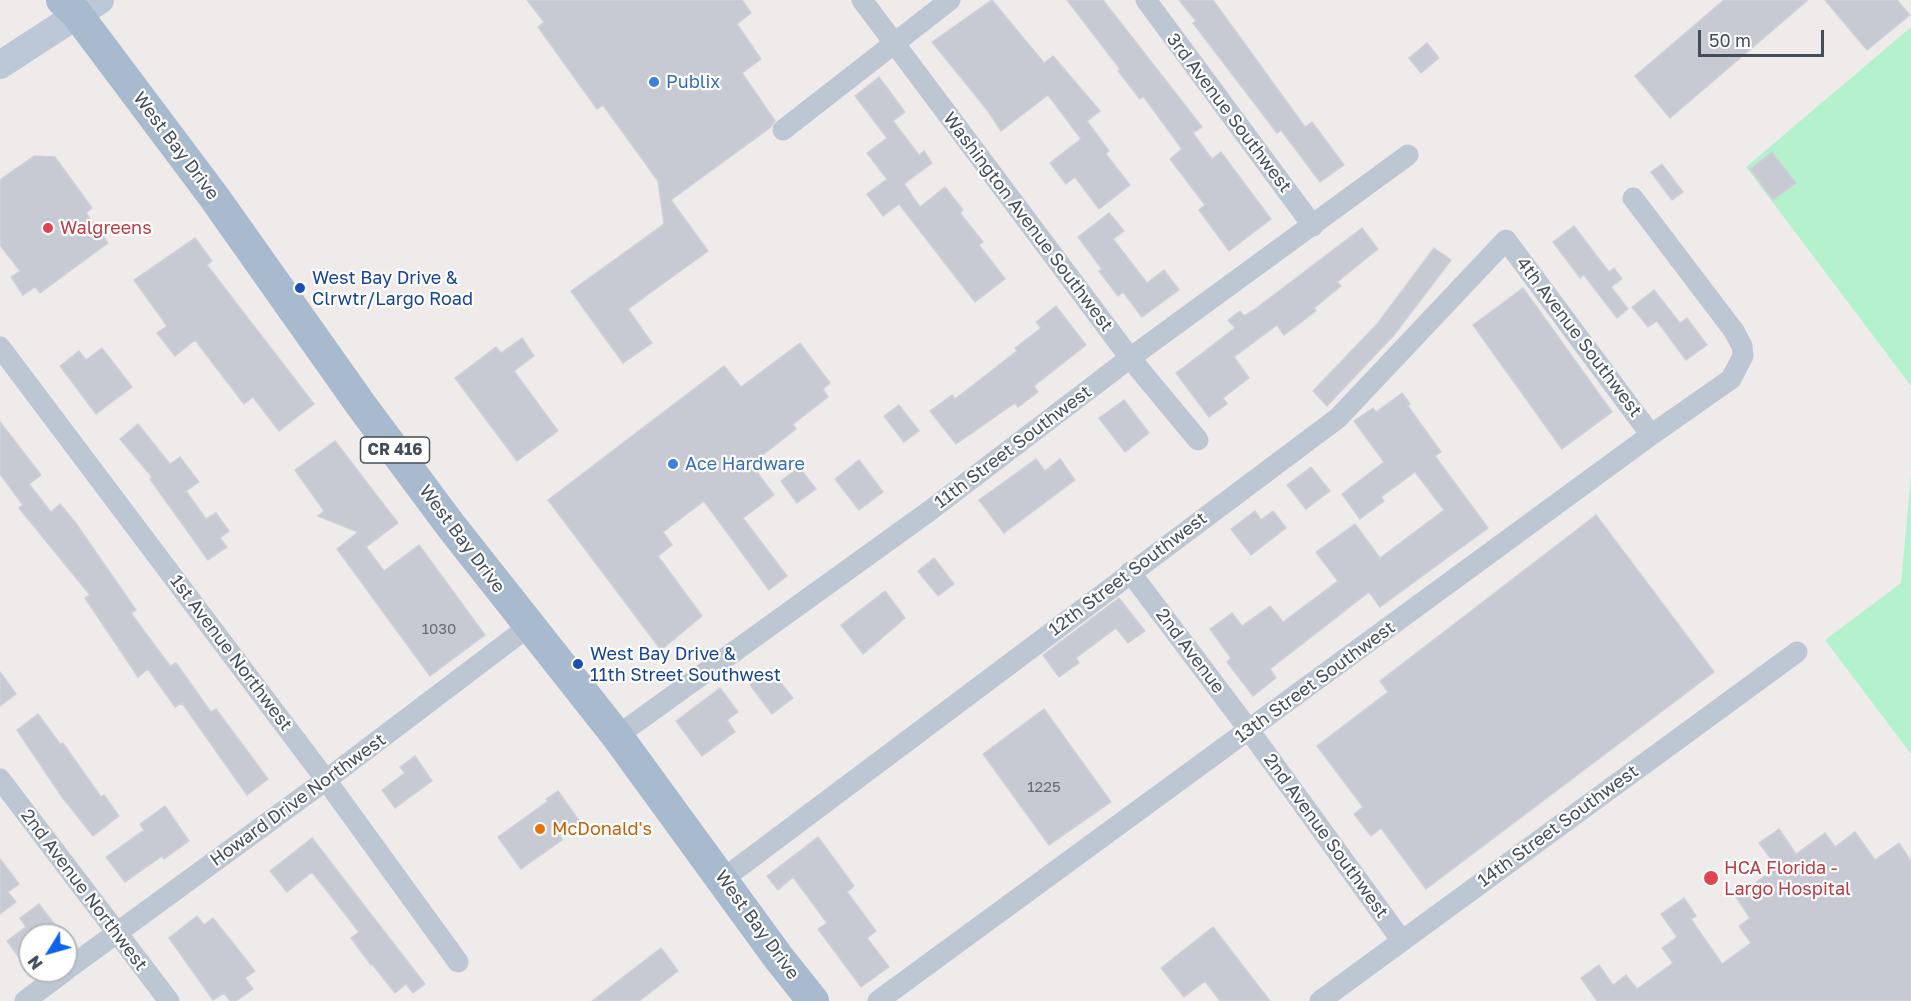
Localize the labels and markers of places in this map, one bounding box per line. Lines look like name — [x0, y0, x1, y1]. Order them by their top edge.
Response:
place label: Publix — [666, 71, 720, 93]
marker: Publix — [647, 75, 661, 89]
place label: Walgreens — [60, 217, 152, 239]
marker: Walgreens — [41, 221, 55, 235]
place label: West Bay Drive & Clrwtr/Largo Road — [312, 267, 473, 310]
marker: West Bay Drive & Clrwtr/Largo Road — [293, 281, 307, 295]
place label: Ace Hardware — [685, 453, 805, 475]
marker: Ace Hardware — [666, 457, 680, 471]
place label: West Bay Drive & 11th Street Southwest — [590, 643, 781, 686]
marker: West Bay Drive & 11th Street Southwest — [571, 657, 585, 671]
place label: McDonald's — [552, 818, 652, 840]
marker: McDonald's — [533, 822, 547, 836]
place label: HCA Florida - Largo Hospital — [1724, 857, 1851, 900]
marker: HCA Florida - Largo Hospital — [1702, 869, 1720, 887]

